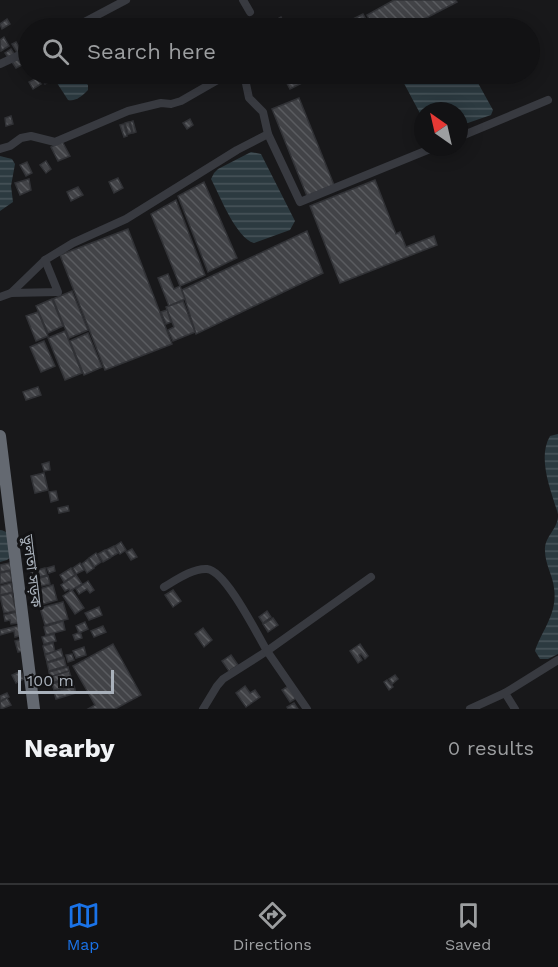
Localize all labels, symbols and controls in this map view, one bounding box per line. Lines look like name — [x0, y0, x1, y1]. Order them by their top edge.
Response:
search box — [18, 18, 540, 84]
icon: search — [39, 35, 72, 68]
text: Search here — [87, 39, 216, 64]
north arrow — [414, 102, 468, 156]
street label: ভুলতা সড়ক — [18, 533, 46, 609]
scale bar — [18, 667, 114, 694]
text: 100 m — [27, 671, 74, 690]
text: Nearby — [24, 733, 115, 763]
text: 0 results — [448, 736, 534, 760]
tab: Map — [67, 899, 100, 954]
tab: Directions — [233, 899, 312, 954]
tab: Saved — [445, 899, 491, 954]

